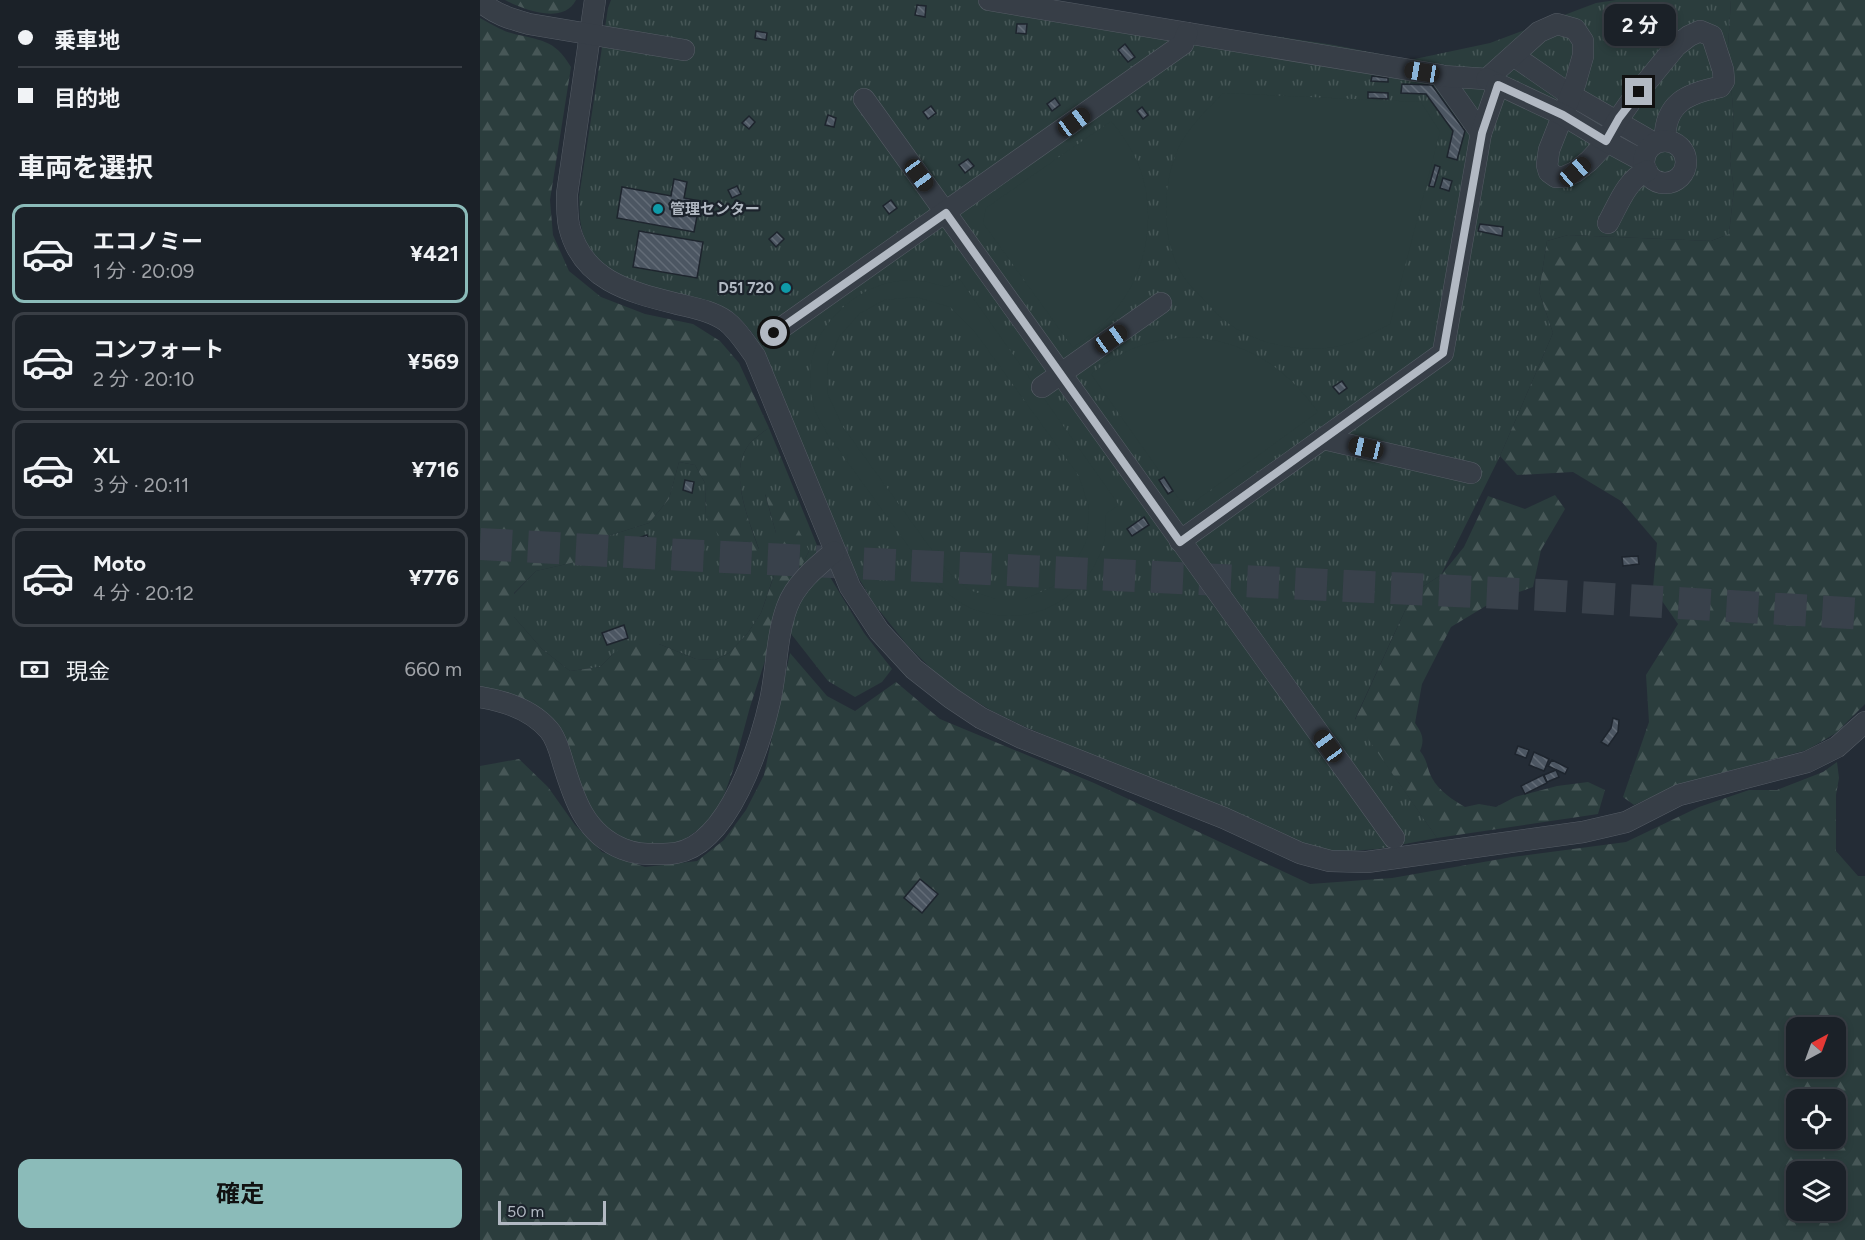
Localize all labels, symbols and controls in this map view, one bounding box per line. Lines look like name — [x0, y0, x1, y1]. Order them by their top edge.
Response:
callout: 2 分 — [1603, 5, 1675, 47]
text: 2 分 — [1622, 13, 1658, 37]
text: 乗車地 — [54, 27, 120, 54]
car — [1403, 60, 1441, 84]
route end — [1625, 78, 1652, 105]
text: 目的地 — [54, 85, 120, 112]
car — [1054, 104, 1094, 140]
text: 車両を選択 — [18, 151, 153, 184]
car — [1556, 153, 1594, 191]
car — [901, 155, 937, 195]
place label: 管理センター — [670, 200, 760, 218]
marker: 管理センター — [651, 202, 665, 216]
icon: car — [21, 227, 75, 281]
text: エコノミー — [93, 228, 203, 255]
text: ¥421 — [410, 240, 459, 267]
text: 1 分 · 20:09 — [93, 259, 194, 283]
place label: D51 720 — [718, 279, 774, 297]
marker: D51 720 — [779, 281, 793, 295]
route start — [760, 319, 787, 346]
car — [1091, 321, 1131, 357]
icon: car — [21, 335, 75, 389]
text: コンフォート — [93, 336, 224, 363]
text: ¥569 — [408, 348, 459, 375]
text: 2 分 · 20:10 — [93, 367, 194, 391]
car — [1346, 435, 1386, 461]
text: XL — [93, 442, 120, 469]
icon: car — [21, 443, 75, 497]
text: ¥716 — [412, 456, 459, 483]
text: 3 分 · 20:11 — [93, 473, 189, 497]
text: Moto — [93, 550, 146, 577]
icon: car — [21, 551, 75, 605]
text: ¥776 — [409, 564, 459, 591]
text: 4 分 · 20:12 — [93, 581, 194, 605]
icon: cash — [18, 653, 51, 686]
text: 660 m — [405, 657, 462, 681]
text: 現金 — [66, 658, 110, 685]
car — [1310, 726, 1346, 766]
north arrow — [1786, 1017, 1846, 1077]
map controls — [1786, 1017, 1846, 1221]
button: locate — [1786, 1089, 1846, 1149]
button: 確定 — [18, 1159, 462, 1228]
button: layers — [1786, 1161, 1846, 1221]
scale bar — [498, 1198, 606, 1226]
text: 50 m — [507, 1202, 544, 1221]

